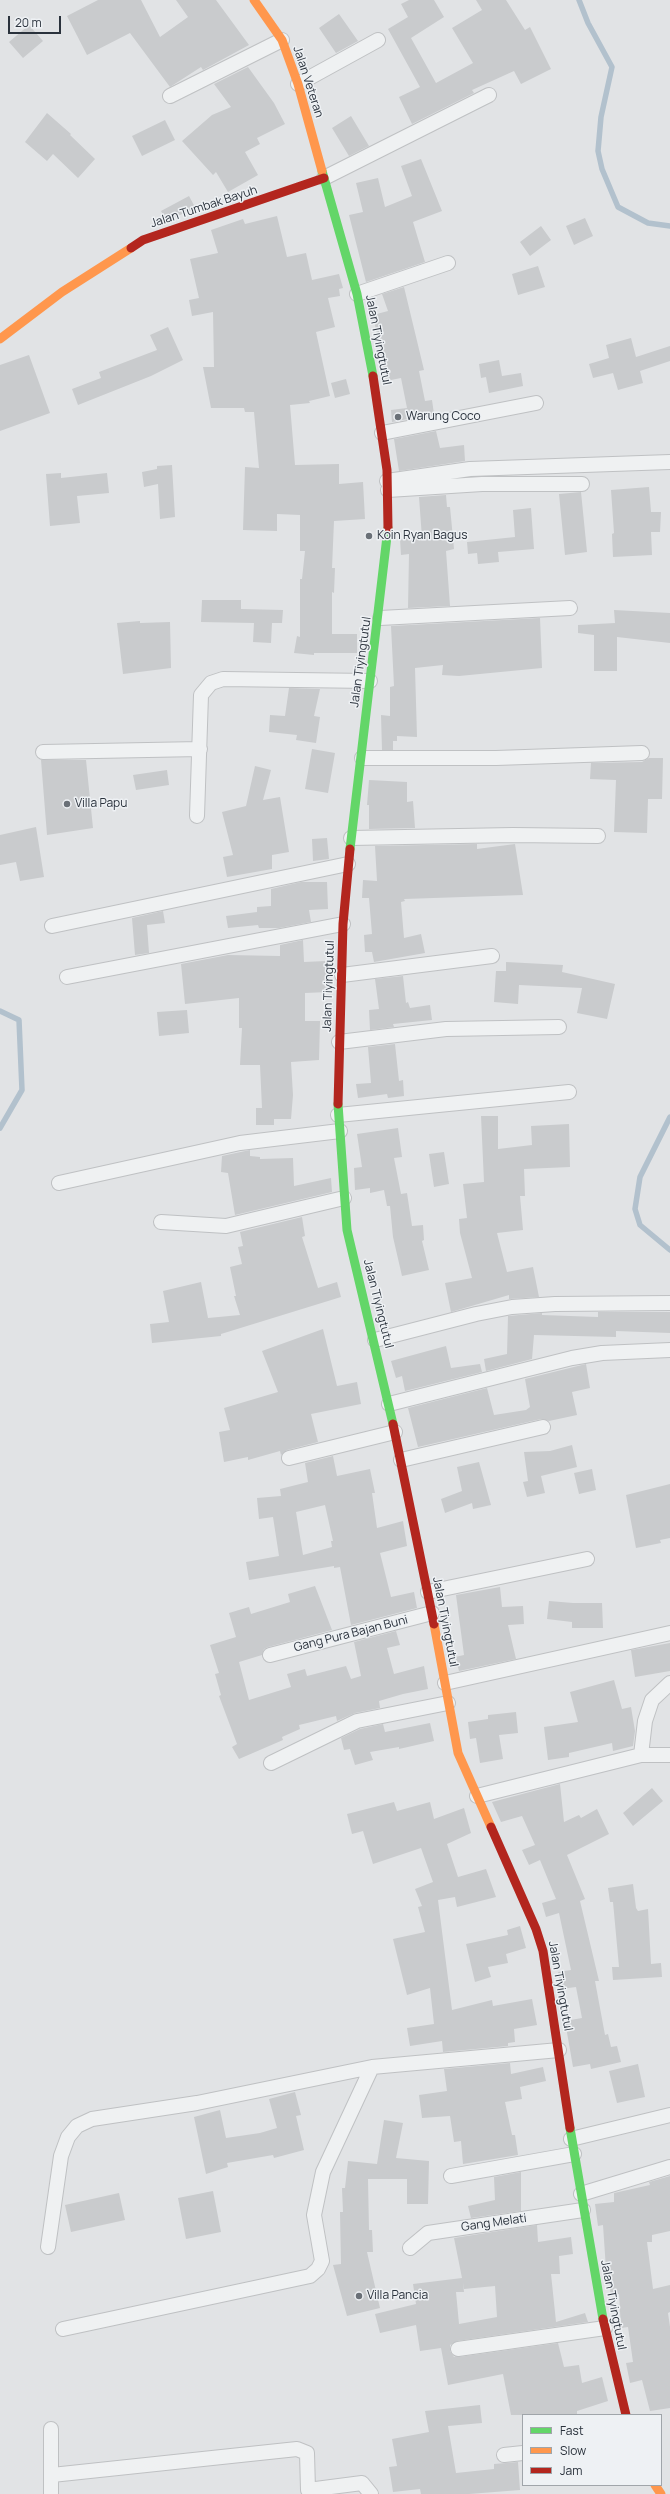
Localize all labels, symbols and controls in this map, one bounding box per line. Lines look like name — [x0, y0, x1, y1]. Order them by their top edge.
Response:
scale bar — [10, 8, 63, 34]
text: 20 m — [15, 14, 42, 31]
street label: Jalan Veteran — [290, 44, 326, 120]
street label: Jalan Tumbak Bayuh — [149, 183, 259, 231]
street label: Jalan Tiyingtutul — [362, 294, 394, 386]
place label: Warung Coco — [406, 410, 481, 424]
marker: Warung Coco — [393, 412, 403, 422]
place label: Koin Ryan Bagus — [377, 529, 467, 543]
marker: Koin Ryan Bagus — [364, 531, 374, 541]
street label: Jalan Tiyingtutul — [348, 616, 374, 708]
place label: Villa Papu — [75, 797, 127, 811]
marker: Villa Papu — [62, 799, 72, 809]
street label: Jalan Tiyingtutul — [320, 940, 338, 1032]
street label: Jalan Tiyingtutul — [360, 1258, 396, 1350]
street label: Jalan Tiyingtutul — [429, 1576, 461, 1668]
street label: Gang Pura Bajan Buni — [293, 1613, 409, 1655]
street label: Jalan Tiyingtutul — [545, 1940, 575, 2032]
street label: Gang Melati — [460, 2211, 528, 2235]
street label: Jalan Tiyingtutul — [597, 2259, 629, 2351]
place label: Villa Pancia — [367, 2289, 428, 2303]
marker: Villa Pancia — [354, 2291, 364, 2301]
legend — [522, 2414, 662, 2486]
text: Fast — [560, 2422, 584, 2439]
text: Slow — [560, 2442, 586, 2459]
text: Jam — [560, 2462, 582, 2479]

